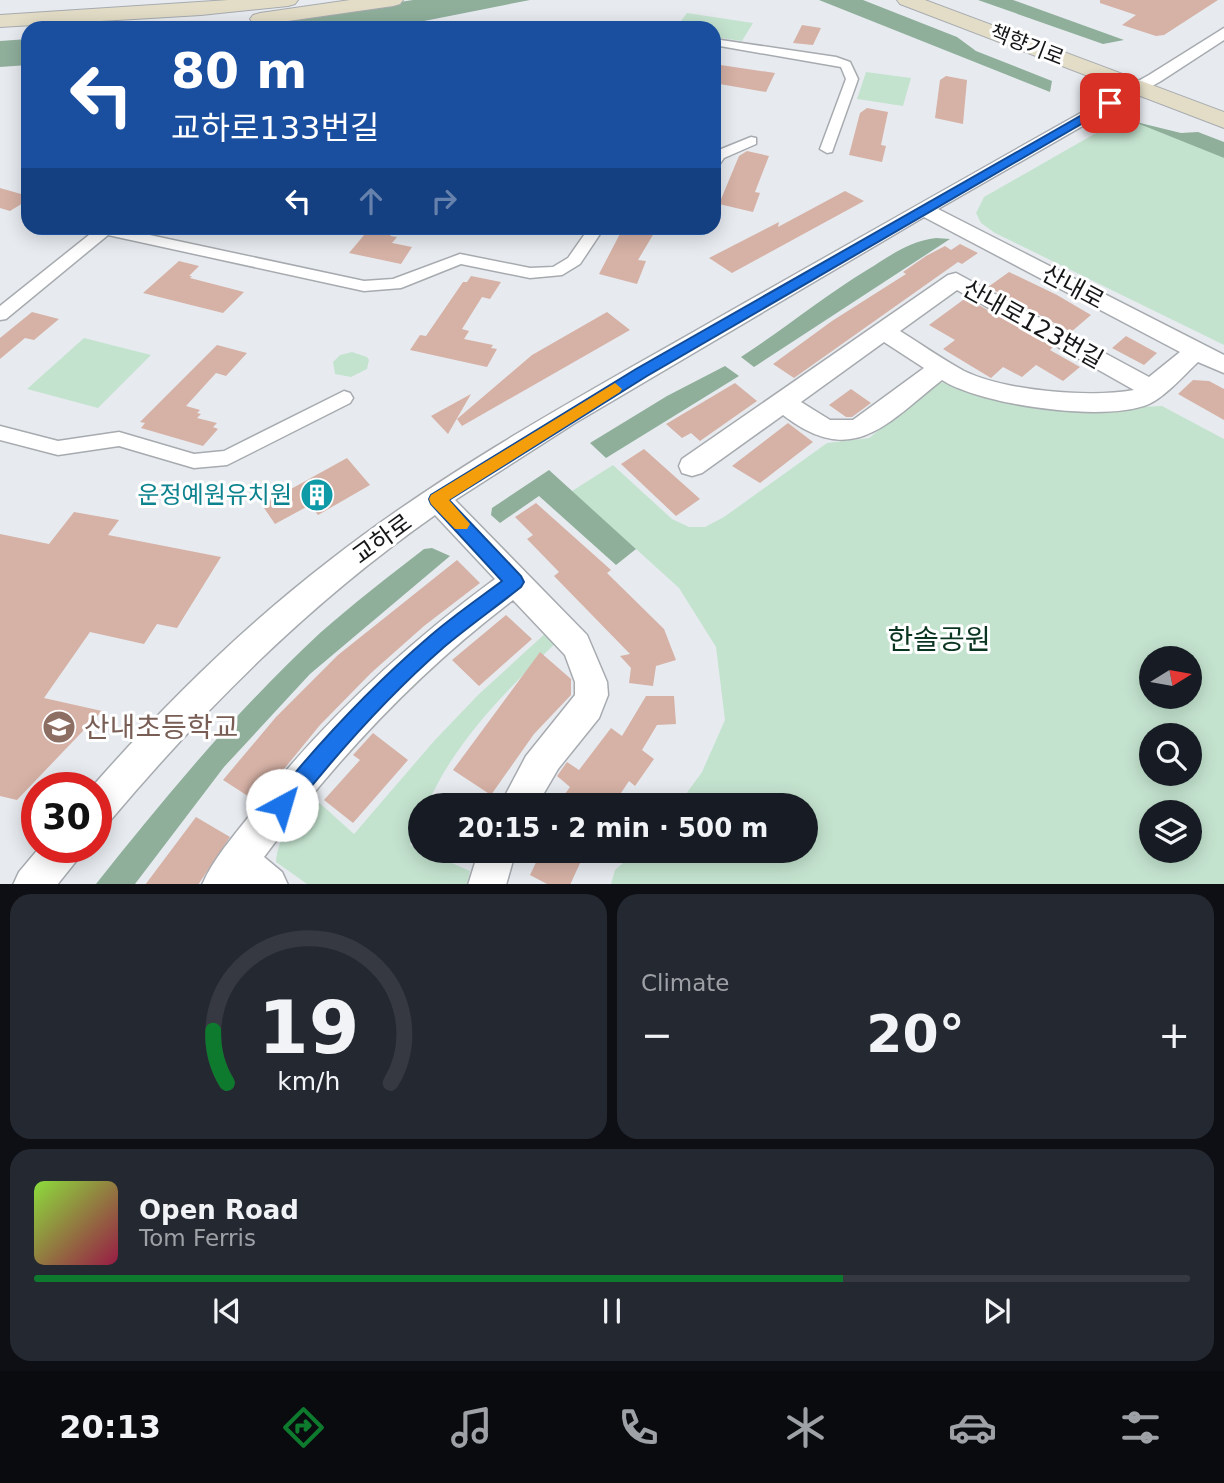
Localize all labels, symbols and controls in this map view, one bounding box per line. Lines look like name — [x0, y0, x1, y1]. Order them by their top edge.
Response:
street label: 책향기로 — [987, 20, 1067, 70]
text: 80 m — [171, 43, 307, 100]
icon: left — [56, 49, 147, 140]
pin — [1080, 73, 1140, 133]
icon: arrive — [1091, 84, 1129, 122]
text: 교하로133번길 — [171, 109, 379, 147]
icon: left — [279, 182, 317, 220]
icon: ahead — [352, 182, 390, 220]
icon: right — [425, 182, 463, 220]
street label: 산내로 — [1037, 259, 1109, 315]
street label: 산내로123번길 — [958, 274, 1108, 374]
building icon: 운정예원유치원 — [298, 476, 336, 514]
place label: 운정예원유치원 — [137, 481, 292, 509]
street label: 교하로 — [347, 508, 417, 570]
park label: 한솔공원 — [887, 623, 991, 656]
north arrow — [1139, 646, 1202, 709]
map controls — [1139, 646, 1202, 863]
school or university icon: 산내초등학교 — [40, 708, 78, 746]
place label: 산내초등학교 — [84, 711, 239, 744]
button: search — [1139, 723, 1202, 786]
position arrow — [245, 768, 319, 842]
speed limit sign: 30 — [21, 772, 112, 863]
button: layers — [1139, 800, 1202, 863]
text: 20:15 · 2 min · 500 m — [458, 813, 768, 843]
text: Climate — [641, 970, 730, 996]
text: 19 — [258, 985, 359, 1070]
text: 20° — [866, 1004, 965, 1064]
text: − — [641, 1013, 673, 1057]
text: + — [1158, 1013, 1190, 1057]
text: km/h — [277, 1066, 340, 1095]
text: Open Road — [139, 1195, 299, 1225]
text: Tom Ferris — [139, 1225, 256, 1251]
icon: previous — [208, 1292, 246, 1330]
icon: pause — [593, 1292, 631, 1330]
icon: next — [978, 1292, 1016, 1330]
icon: directions — [279, 1403, 328, 1452]
icon: music — [447, 1403, 496, 1452]
icon: phone — [614, 1403, 663, 1452]
icon: climate — [781, 1403, 830, 1452]
icon: car — [948, 1403, 997, 1452]
icon: filters — [1116, 1403, 1165, 1452]
text: 20:13 — [59, 1408, 161, 1446]

